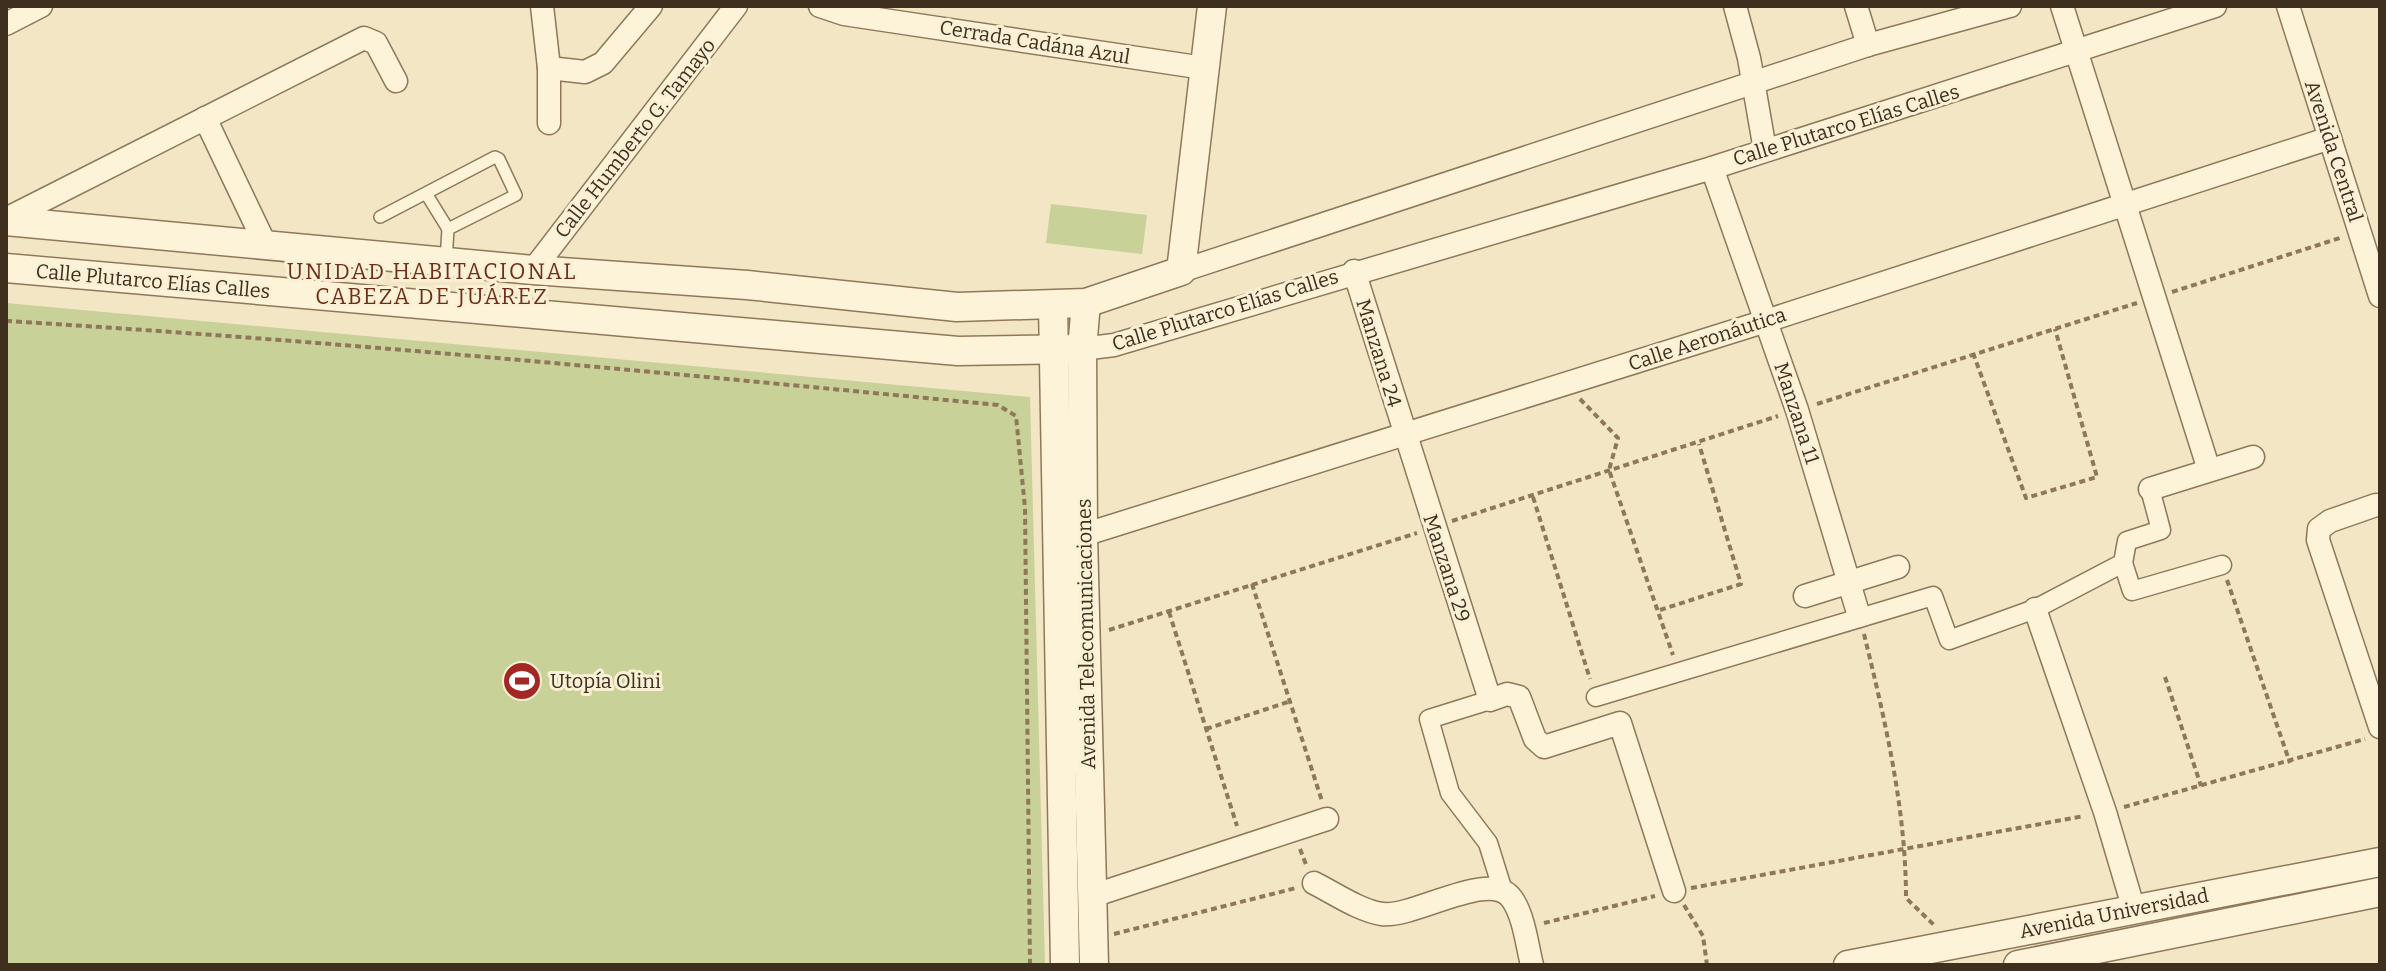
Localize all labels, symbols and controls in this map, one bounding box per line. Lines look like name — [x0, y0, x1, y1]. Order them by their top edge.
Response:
street label: Cerrada Cadána Azul — [938, 15, 1132, 69]
street label: Calle Humberto G. Tamayo — [550, 33, 720, 243]
street label: Avenida Central — [2300, 77, 2368, 225]
street label: Calle Plutarco Elías Calles — [1730, 79, 1962, 171]
district label: UNIDAD HABITACIONAL CABEZA DE JUÁREZ — [287, 258, 577, 310]
street label: Calle Plutarco Elías Calles — [35, 259, 271, 303]
street label: Calle Plutarco Elías Calles — [1109, 264, 1341, 356]
street label: Manzana 24 — [1351, 296, 1407, 410]
street label: Calle Aeronáutica — [1625, 302, 1789, 376]
street label: Manzana 11 — [1769, 359, 1825, 467]
street label: Avenida Telecomunicaciones — [1072, 498, 1100, 770]
street label: Manzana 29 — [1418, 511, 1476, 625]
sports icon: Utopía Olini — [501, 660, 543, 702]
place label: Utopía Olini — [550, 669, 661, 693]
street label: Avenida Universidad — [2017, 883, 2211, 943]

